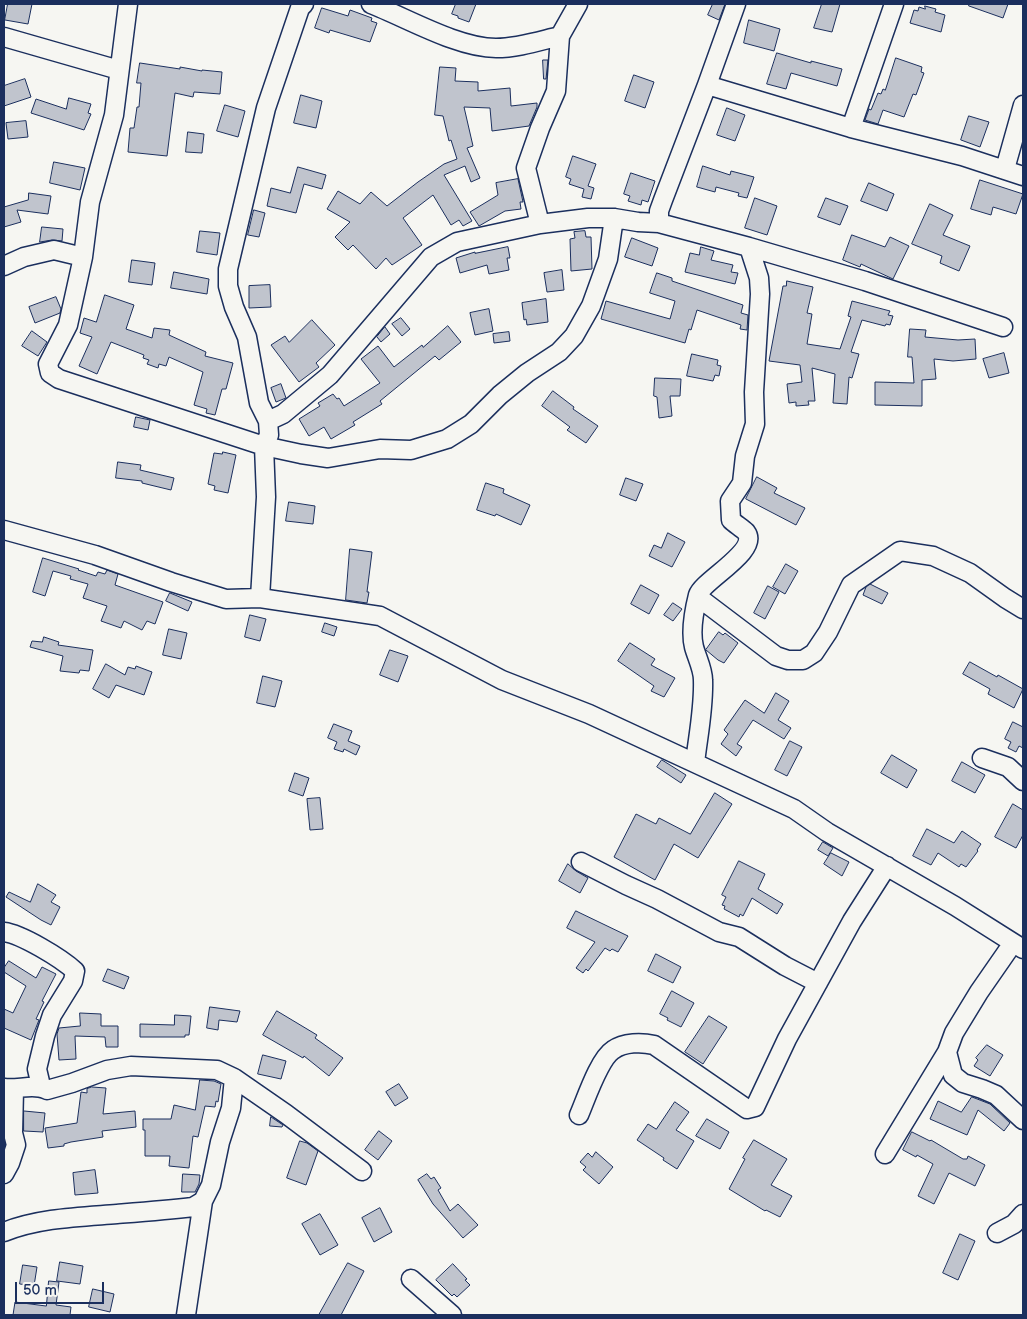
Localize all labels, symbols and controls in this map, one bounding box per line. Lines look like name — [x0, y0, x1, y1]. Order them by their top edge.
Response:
scale bar — [18, 1272, 106, 1304]
text: 50 m — [23, 1281, 57, 1300]

